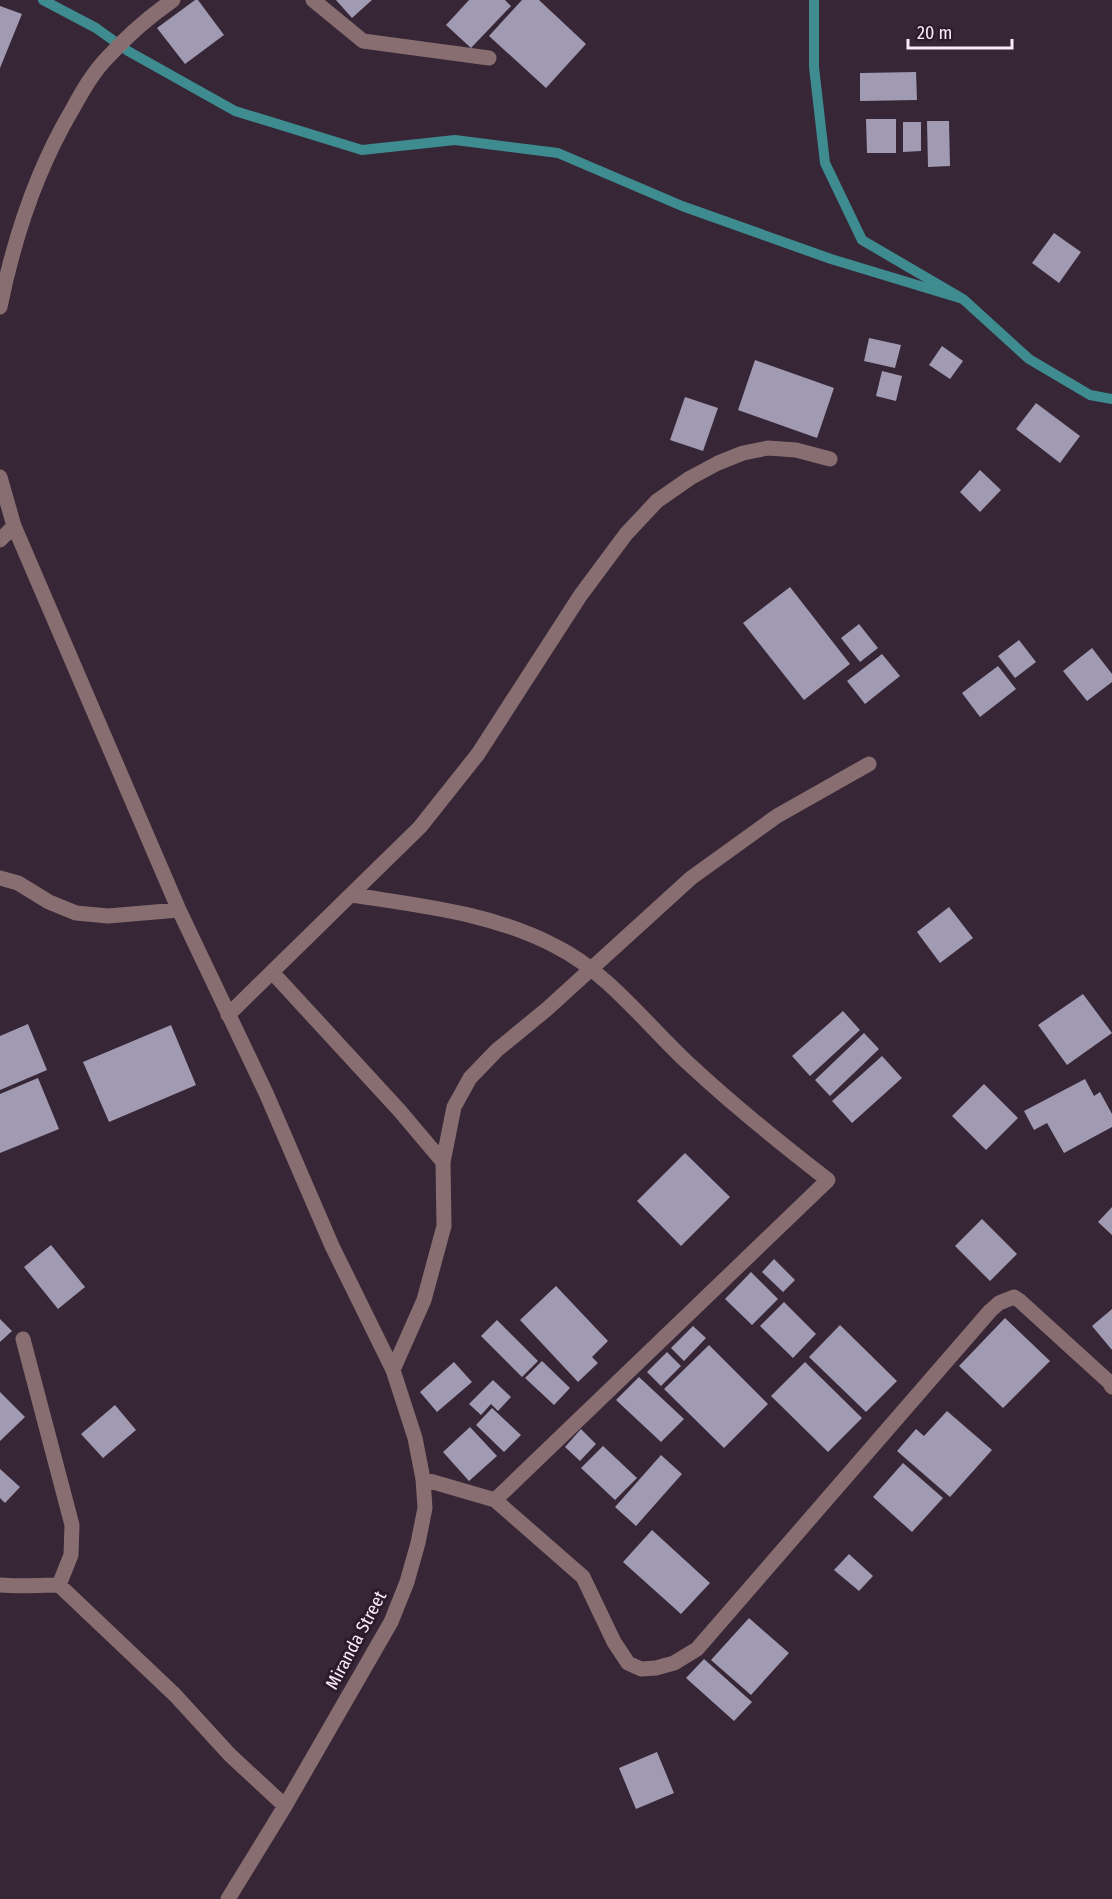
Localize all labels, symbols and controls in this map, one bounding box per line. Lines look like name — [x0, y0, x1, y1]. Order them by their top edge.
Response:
scale bar — [908, 12, 1012, 50]
text: 20 m — [917, 22, 952, 44]
street label: Miranda Street — [321, 1587, 391, 1693]

